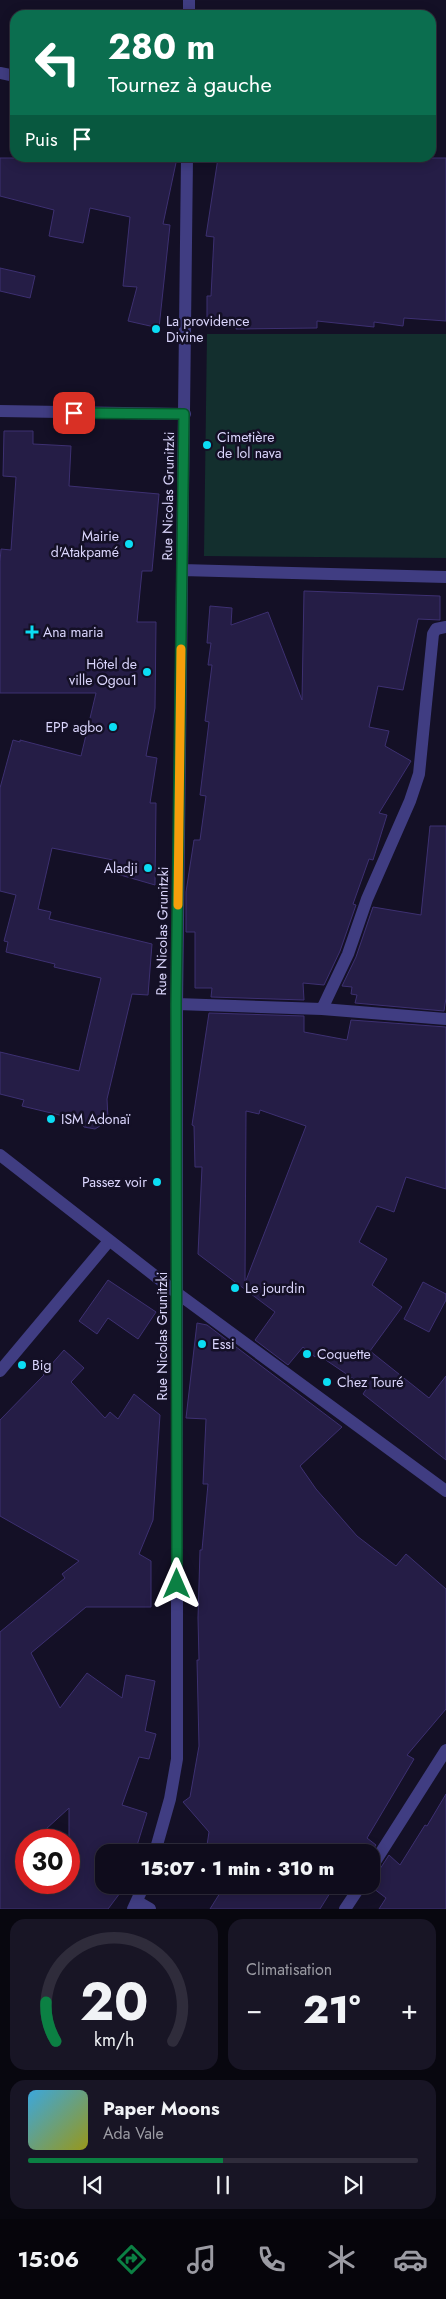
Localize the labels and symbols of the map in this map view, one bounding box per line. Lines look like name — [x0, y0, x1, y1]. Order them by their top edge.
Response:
place label: La providence Divine — [166, 311, 249, 347]
marker: La providence Divine — [150, 323, 162, 335]
pin — [53, 392, 95, 434]
place label: Cimetière de lol nava — [217, 427, 282, 463]
street label: Rue Nicolas Grunitzki — [157, 431, 179, 561]
marker: Cimetière de lol nava — [201, 439, 213, 451]
place label: Mairie d'Atakpamé — [51, 526, 119, 562]
marker: Mairie d'Atakpamé — [123, 538, 135, 550]
place label: Ana maria — [43, 622, 103, 642]
marker: Ana maria — [25, 625, 39, 639]
place label: Hôtel de ville Ogou1 — [69, 654, 137, 690]
marker: Hôtel de ville Ogou1 — [141, 666, 153, 678]
place label: EPP agbo — [45, 717, 103, 737]
marker: EPP agbo — [107, 721, 119, 733]
place label: Aladji — [104, 858, 138, 878]
marker: Aladji — [142, 862, 154, 874]
street label: Rue Nicolas Grunitzki — [151, 866, 173, 996]
place label: ISM Adonaï — [61, 1109, 131, 1129]
marker: ISM Adonaï — [45, 1113, 57, 1125]
place label: Passez voir — [82, 1172, 147, 1192]
marker: Passez voir — [151, 1176, 163, 1188]
street label: Rue Nicolas Grunitzki — [152, 1272, 172, 1400]
place label: Le jourdin — [245, 1278, 305, 1298]
marker: Le jourdin — [229, 1282, 241, 1294]
place label: Essi — [212, 1334, 235, 1354]
marker: Essi — [196, 1338, 208, 1350]
place label: Coquette — [317, 1344, 371, 1364]
marker: Coquette — [301, 1348, 313, 1360]
place label: Big — [32, 1355, 51, 1375]
marker: Big — [16, 1359, 28, 1371]
place label: Chez Touré — [337, 1372, 404, 1392]
marker: Chez Touré — [321, 1376, 333, 1388]
position arrow — [150, 1557, 202, 1609]
speed limit sign: 30 — [15, 1829, 80, 1894]

